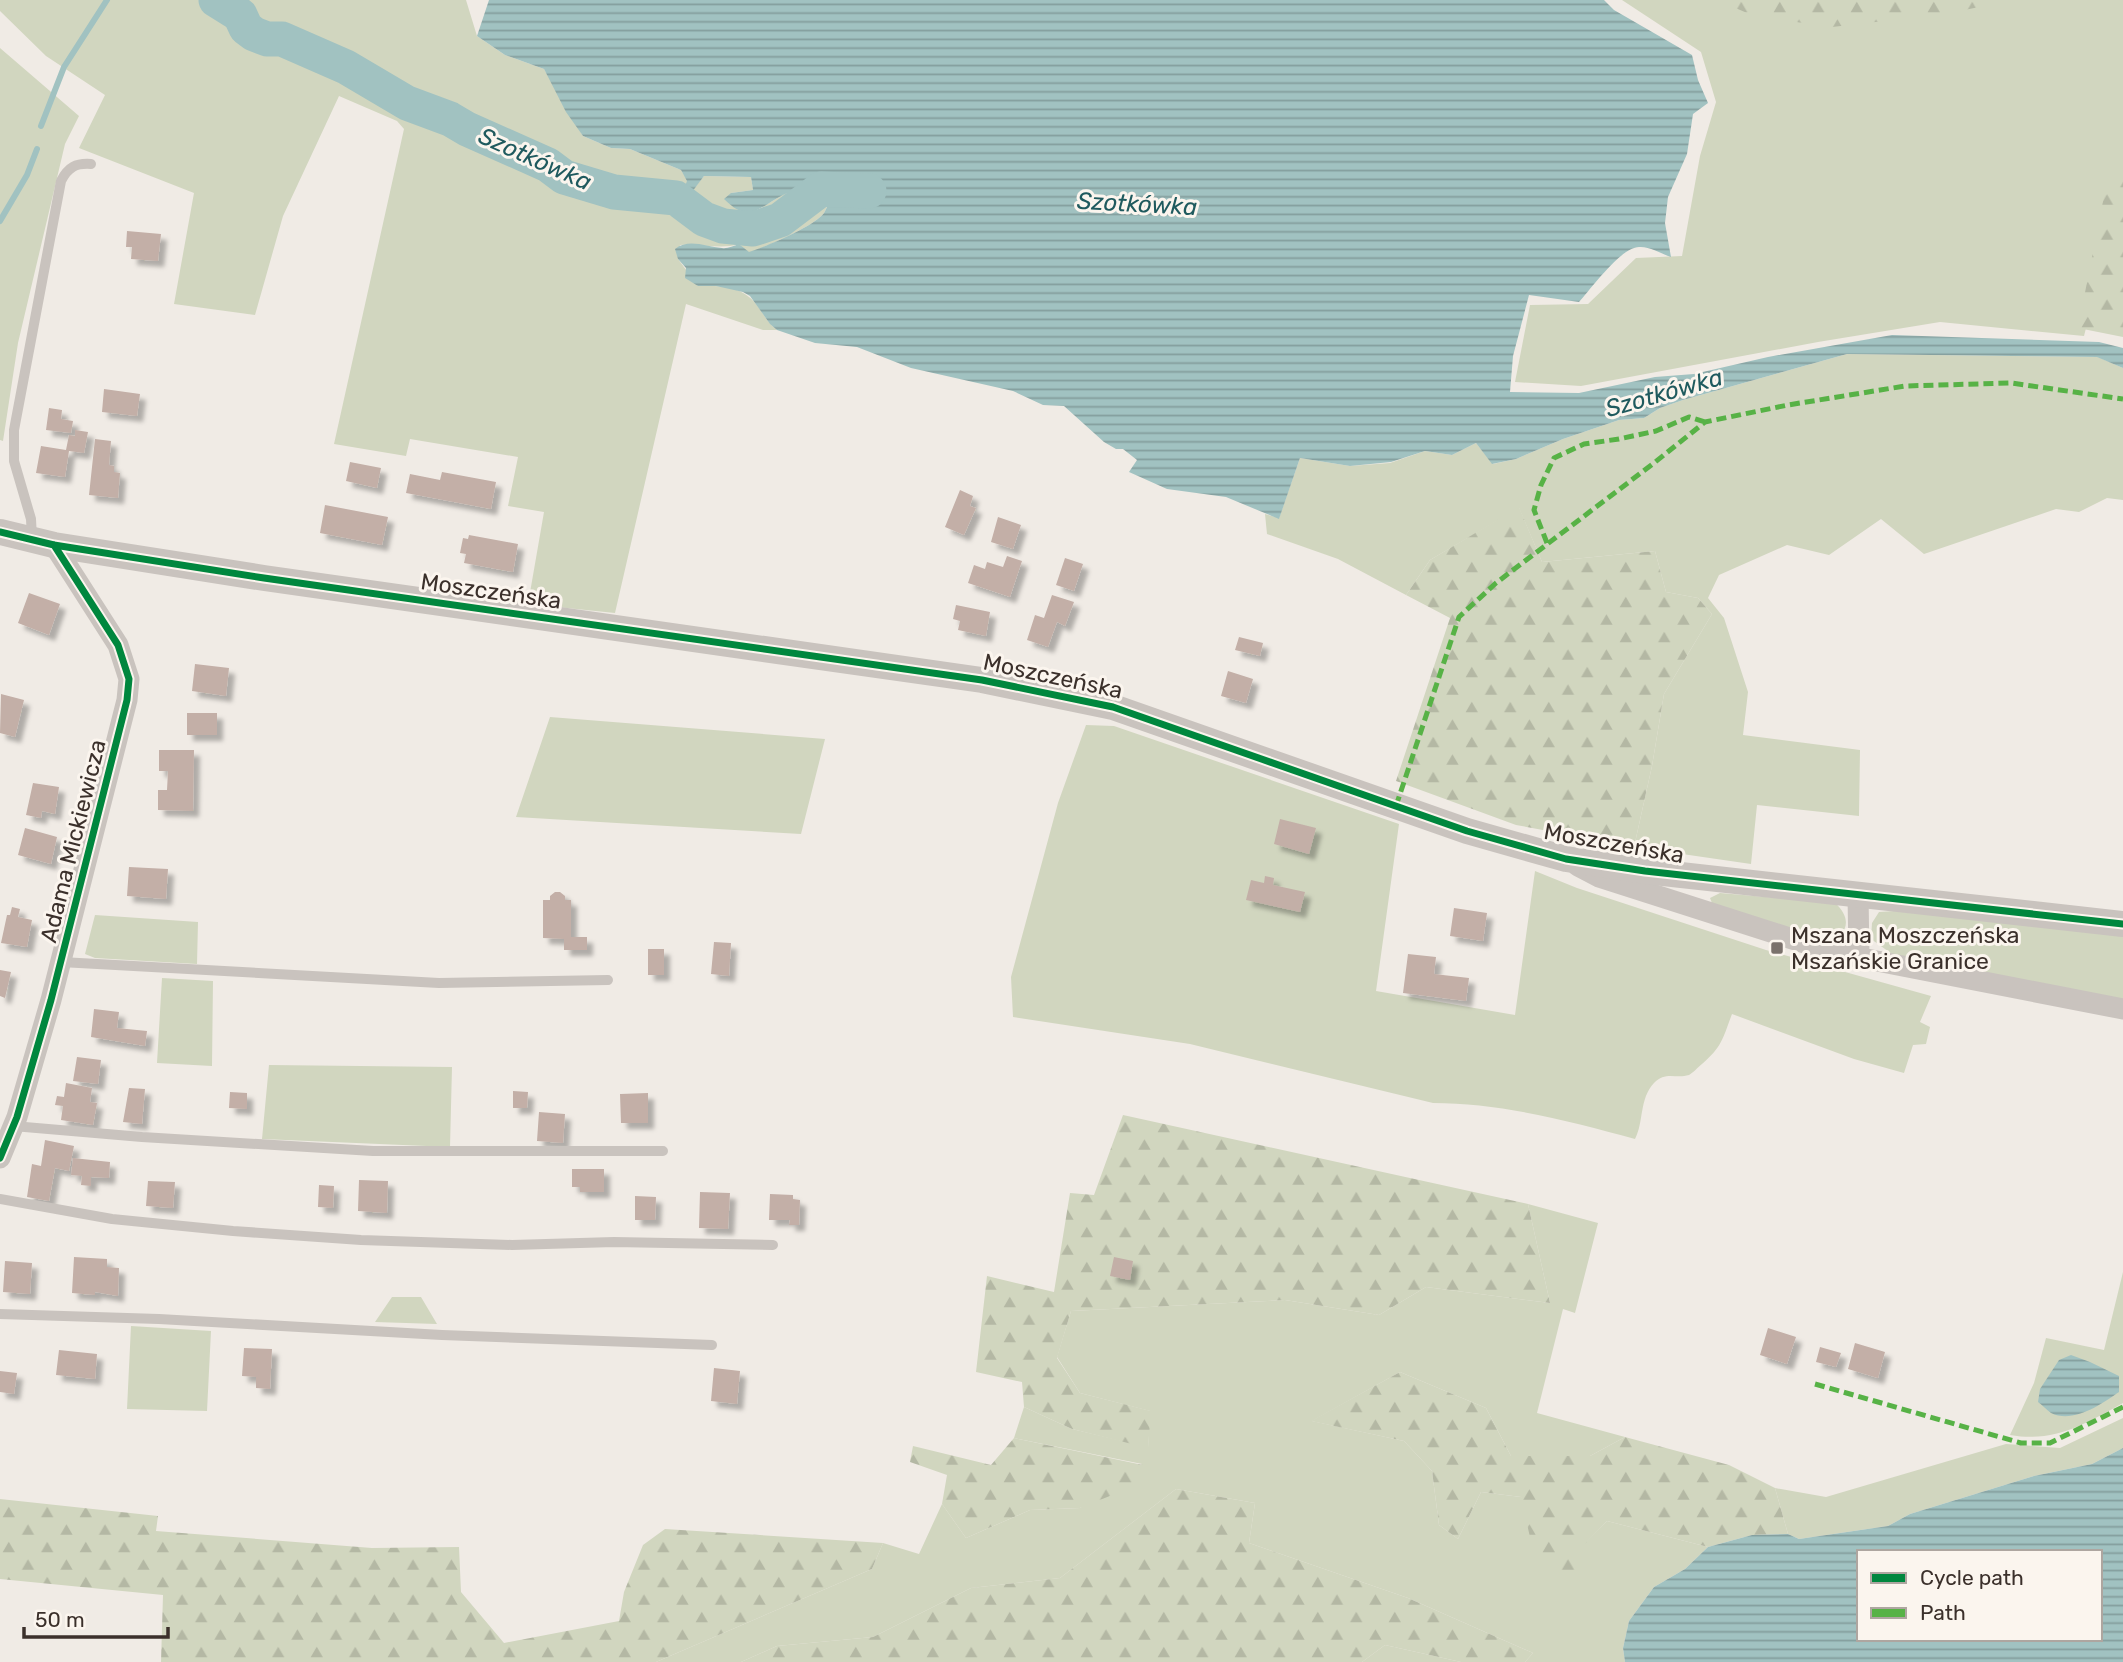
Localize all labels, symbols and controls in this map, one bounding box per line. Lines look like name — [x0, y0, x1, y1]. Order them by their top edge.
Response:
water label: Szotkówka — [474, 122, 596, 196]
water label: Szotkówka — [1076, 187, 1198, 221]
water label: Szotkówka — [1602, 363, 1726, 423]
street label: Moszczeńska — [419, 567, 563, 615]
street label: Moszczeńska — [981, 648, 1125, 704]
street label: Adama Mickiewicza — [34, 737, 112, 945]
street label: Moszczeńska — [1542, 817, 1686, 869]
place label: Mszana Moszczeńska Mszańskie Granice — [1791, 921, 2020, 975]
marker: Mszana Moszczeńska Mszańskie Granice — [1769, 940, 1785, 956]
legend — [1857, 1550, 2102, 1641]
text: Cycle path — [1920, 1565, 2024, 1590]
scale bar — [24, 1596, 168, 1640]
text: Path — [1920, 1600, 1966, 1625]
text: 50 m — [35, 1607, 85, 1632]

